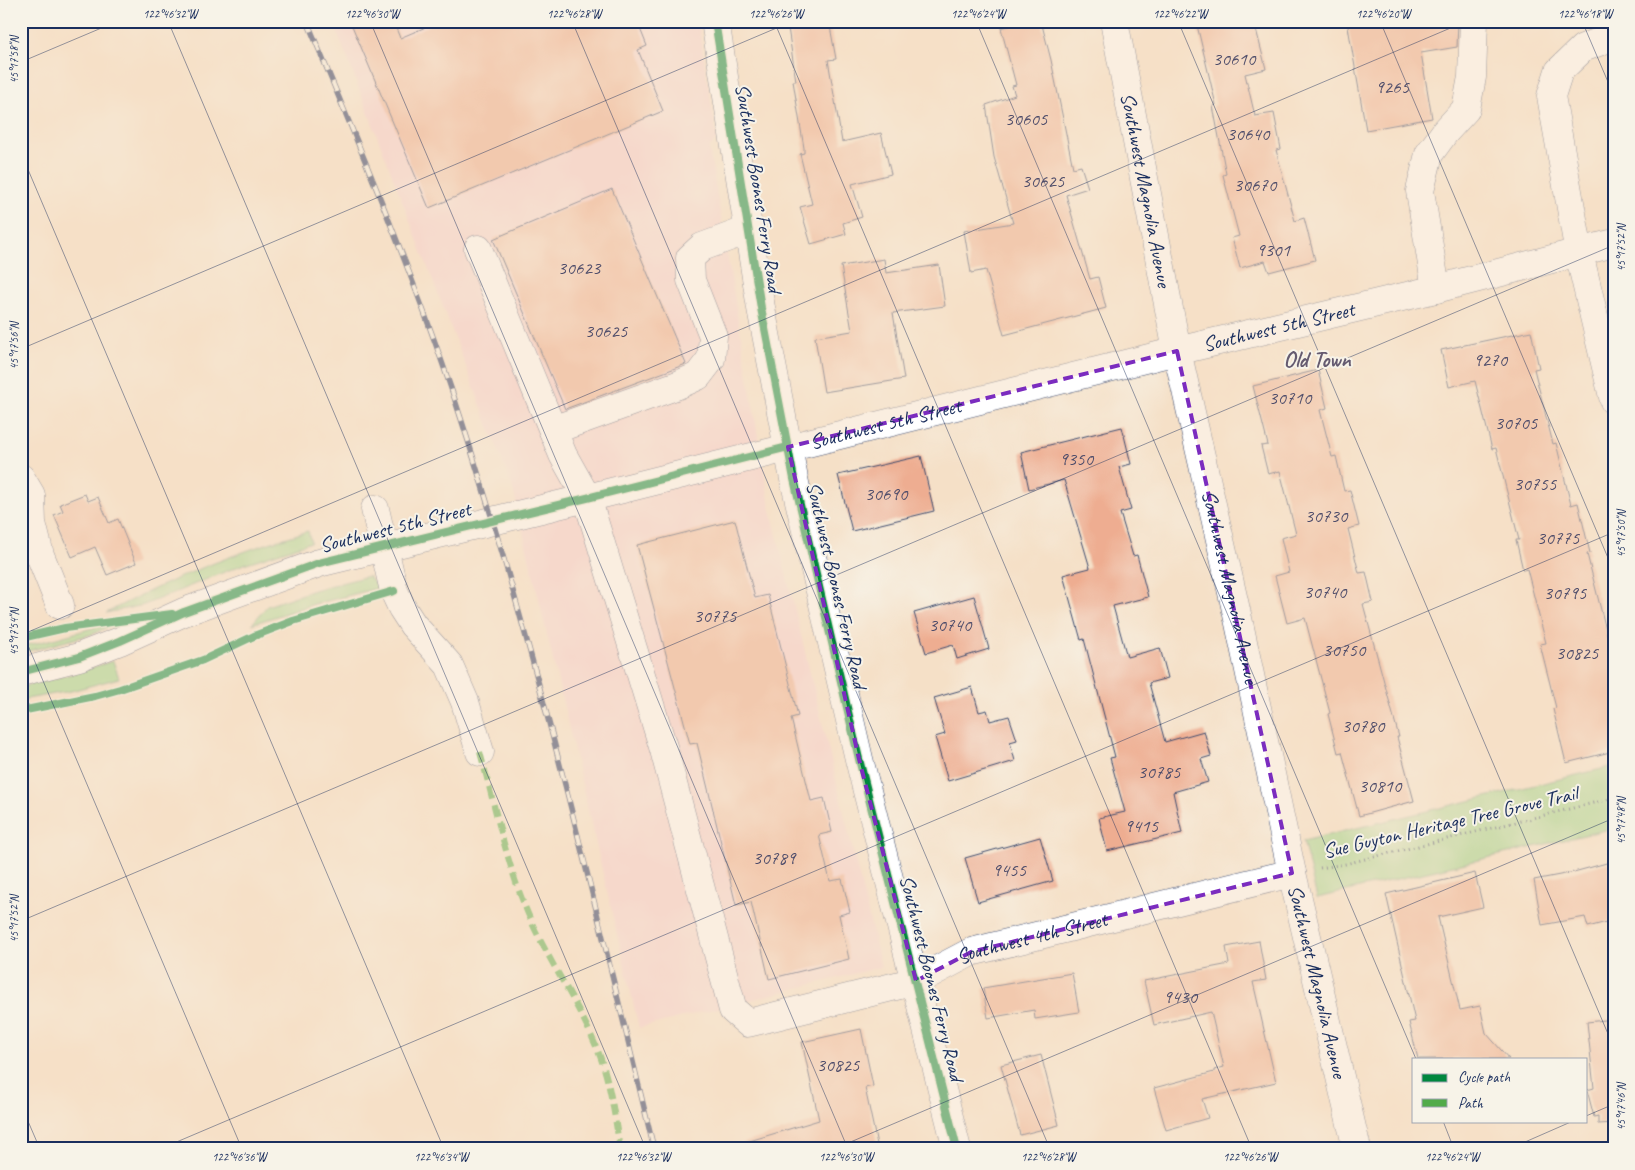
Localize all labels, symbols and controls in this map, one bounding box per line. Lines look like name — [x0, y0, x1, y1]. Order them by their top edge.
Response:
text: 122°46'32"W — [143, 6, 199, 22]
text: 122°46'30"W — [345, 6, 401, 22]
text: 122°46'28"W — [547, 6, 603, 22]
text: 122°46'26"W — [749, 6, 805, 22]
text: 122°46'24"W — [951, 6, 1007, 22]
text: 122°46'22"W — [1153, 6, 1209, 22]
text: 122°46'20"W — [1356, 6, 1412, 22]
text: 122°46'18"W — [1558, 6, 1614, 22]
text: 45°17'58"N — [6, 35, 22, 84]
house number: 30610 — [1213, 47, 1257, 71]
house number: 9265 — [1375, 75, 1411, 99]
street label: Southwest Boones Ferry Road — [730, 82, 789, 298]
street label: Southwest Magnolia Avenue — [1115, 91, 1178, 291]
house number: 30605 — [1005, 107, 1049, 131]
house number: 30640 — [1227, 122, 1271, 146]
house number: 30625 — [1022, 169, 1066, 193]
house number: 30670 — [1234, 173, 1278, 197]
text: 45°17'52"N — [1613, 223, 1629, 272]
house number: 9301 — [1256, 238, 1292, 262]
house number: 30623 — [558, 256, 602, 280]
street label: Southwest 5th Street — [1200, 296, 1359, 357]
house number: 30625 — [585, 319, 629, 343]
text: 45°17'56"N — [6, 321, 22, 370]
district label: Old Town — [1283, 346, 1351, 374]
house number: 9270 — [1473, 348, 1509, 372]
house number: 30710 — [1269, 386, 1313, 410]
street label: Southwest 5th Street — [807, 392, 966, 455]
house number: 30705 — [1495, 411, 1539, 435]
house number: 9350 — [1059, 447, 1095, 471]
house number: 30755 — [1514, 472, 1558, 496]
street label: Southwest Boones Ferry Road — [801, 479, 874, 694]
house number: 30690 — [865, 482, 909, 506]
street label: Southwest Magnolia Avenue — [1196, 488, 1265, 688]
street label: Southwest 5th Street — [317, 495, 475, 558]
house number: 30730 — [1305, 504, 1349, 528]
text: 45°17'50"N — [1613, 509, 1629, 558]
house number: 30775 — [1537, 526, 1581, 550]
house number: 30740 — [1304, 580, 1348, 604]
house number: 30795 — [1544, 581, 1588, 605]
house number: 30775 — [694, 604, 738, 628]
text: 45°17'54"N — [6, 607, 22, 656]
house number: 30740 — [929, 613, 973, 637]
house number: 30750 — [1323, 638, 1367, 662]
house number: 30825 — [1556, 641, 1600, 665]
house number: 30780 — [1342, 714, 1386, 738]
house number: 30785 — [1138, 760, 1182, 784]
house number: 30810 — [1359, 774, 1403, 798]
street label: Sue Guyton Heritage Tree Grove Trail — [1320, 779, 1583, 864]
text: 45°17'48"N — [1613, 796, 1629, 845]
house number: 9415 — [1124, 814, 1160, 838]
house number: 30789 — [753, 846, 797, 870]
house number: 9455 — [992, 858, 1028, 882]
street label: Southwest Boones Ferry Road — [894, 873, 971, 1087]
street label: Southwest Magnolia Avenue — [1282, 882, 1353, 1083]
text: 45°17'52"N — [6, 894, 22, 943]
street label: Southwest 4th Street — [951, 906, 1112, 971]
house number: 9430 — [1163, 985, 1199, 1009]
house number: 30825 — [817, 1053, 861, 1077]
legend — [1412, 1058, 1588, 1122]
text: Cycle path — [1458, 1068, 1510, 1087]
text: 45°17'46"N — [1613, 1082, 1629, 1131]
text: Path — [1458, 1094, 1484, 1113]
text: 122°46'36"W — [212, 1149, 268, 1165]
text: 122°46'34"W — [414, 1149, 470, 1165]
text: 122°46'32"W — [616, 1149, 672, 1165]
text: 122°46'30"W — [819, 1149, 875, 1165]
text: 122°46'28"W — [1021, 1149, 1077, 1165]
text: 122°46'26"W — [1223, 1149, 1279, 1165]
text: 122°46'24"W — [1425, 1149, 1481, 1165]

